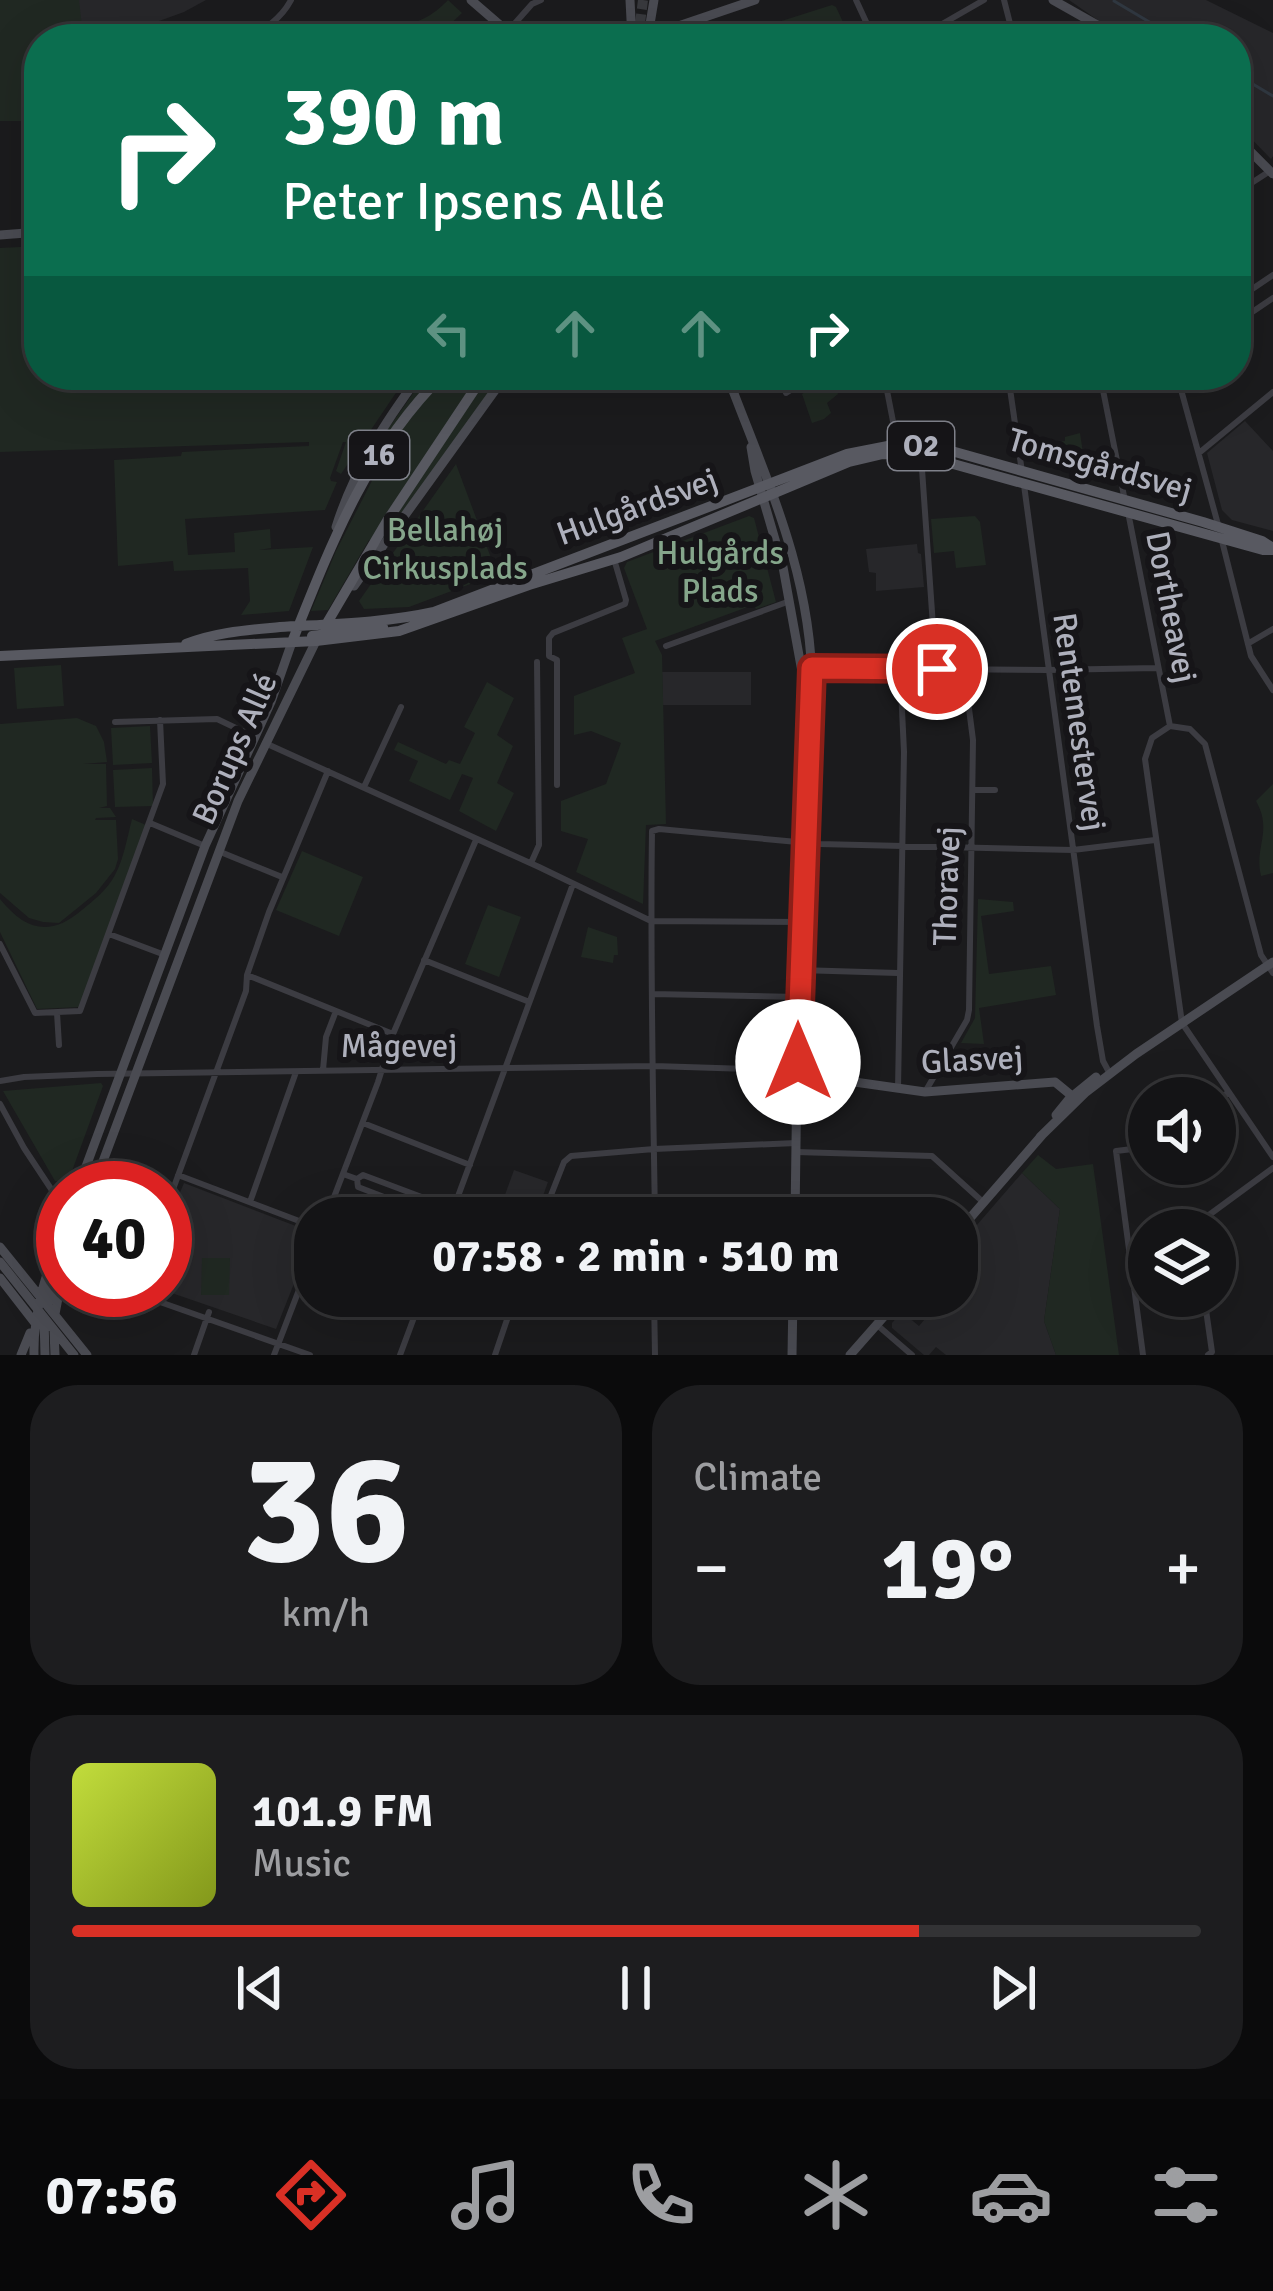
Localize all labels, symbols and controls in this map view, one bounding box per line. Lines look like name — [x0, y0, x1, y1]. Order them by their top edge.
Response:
text: 390 m — [282, 65, 504, 169]
icon: right — [84, 72, 240, 228]
text: Peter Ipsens Allé — [282, 168, 666, 235]
icon: left — [416, 300, 482, 366]
icon: ahead — [542, 300, 608, 366]
icon: ahead — [668, 300, 734, 366]
icon: right — [794, 300, 860, 366]
street label: Tomsgårdsvej — [1003, 419, 1197, 511]
road number: O2 — [888, 422, 954, 470]
road number: 16 — [349, 431, 409, 479]
street label: Hulgårdsvej — [551, 459, 723, 555]
park label: Bellahøj Cirkusplads — [362, 510, 528, 589]
street label: Dortheavej — [1136, 528, 1206, 686]
park label: Hulgårds Plads — [656, 533, 784, 612]
street label: Rentemestervej — [1043, 610, 1115, 834]
pin — [886, 618, 988, 720]
icon: arrive — [904, 636, 970, 702]
street label: Borups Allé — [183, 667, 287, 831]
street label: Thoravej — [924, 825, 970, 947]
position arrow — [735, 999, 861, 1125]
street label: Mågevej — [340, 1026, 458, 1067]
street label: Glasvej — [920, 1037, 1024, 1083]
map controls — [1128, 1077, 1236, 1317]
button: sound — [1128, 1077, 1236, 1185]
speed limit sign: 40 — [36, 1161, 192, 1317]
button: layers — [1128, 1209, 1236, 1317]
text: 07:58 · 2 min · 510 m — [432, 1229, 840, 1284]
text: 36 — [242, 1414, 410, 1607]
text: Climate — [694, 1453, 822, 1501]
text: 19° — [881, 1513, 1014, 1624]
text: − — [694, 1528, 729, 1609]
text: + — [1165, 1528, 1201, 1609]
text: km/h — [282, 1589, 370, 1637]
text: 101.9 FM — [252, 1784, 434, 1839]
text: Music — [252, 1839, 351, 1887]
icon: previous — [227, 1955, 293, 2021]
icon: pause — [603, 1955, 669, 2021]
icon: next — [980, 1955, 1046, 2021]
icon: directions — [269, 2153, 353, 2237]
icon: music — [444, 2153, 528, 2237]
icon: phone — [619, 2153, 703, 2237]
icon: climate — [794, 2153, 878, 2237]
icon: car — [969, 2153, 1053, 2237]
icon: filters — [1144, 2153, 1228, 2237]
text: 07:56 — [45, 2162, 178, 2229]

